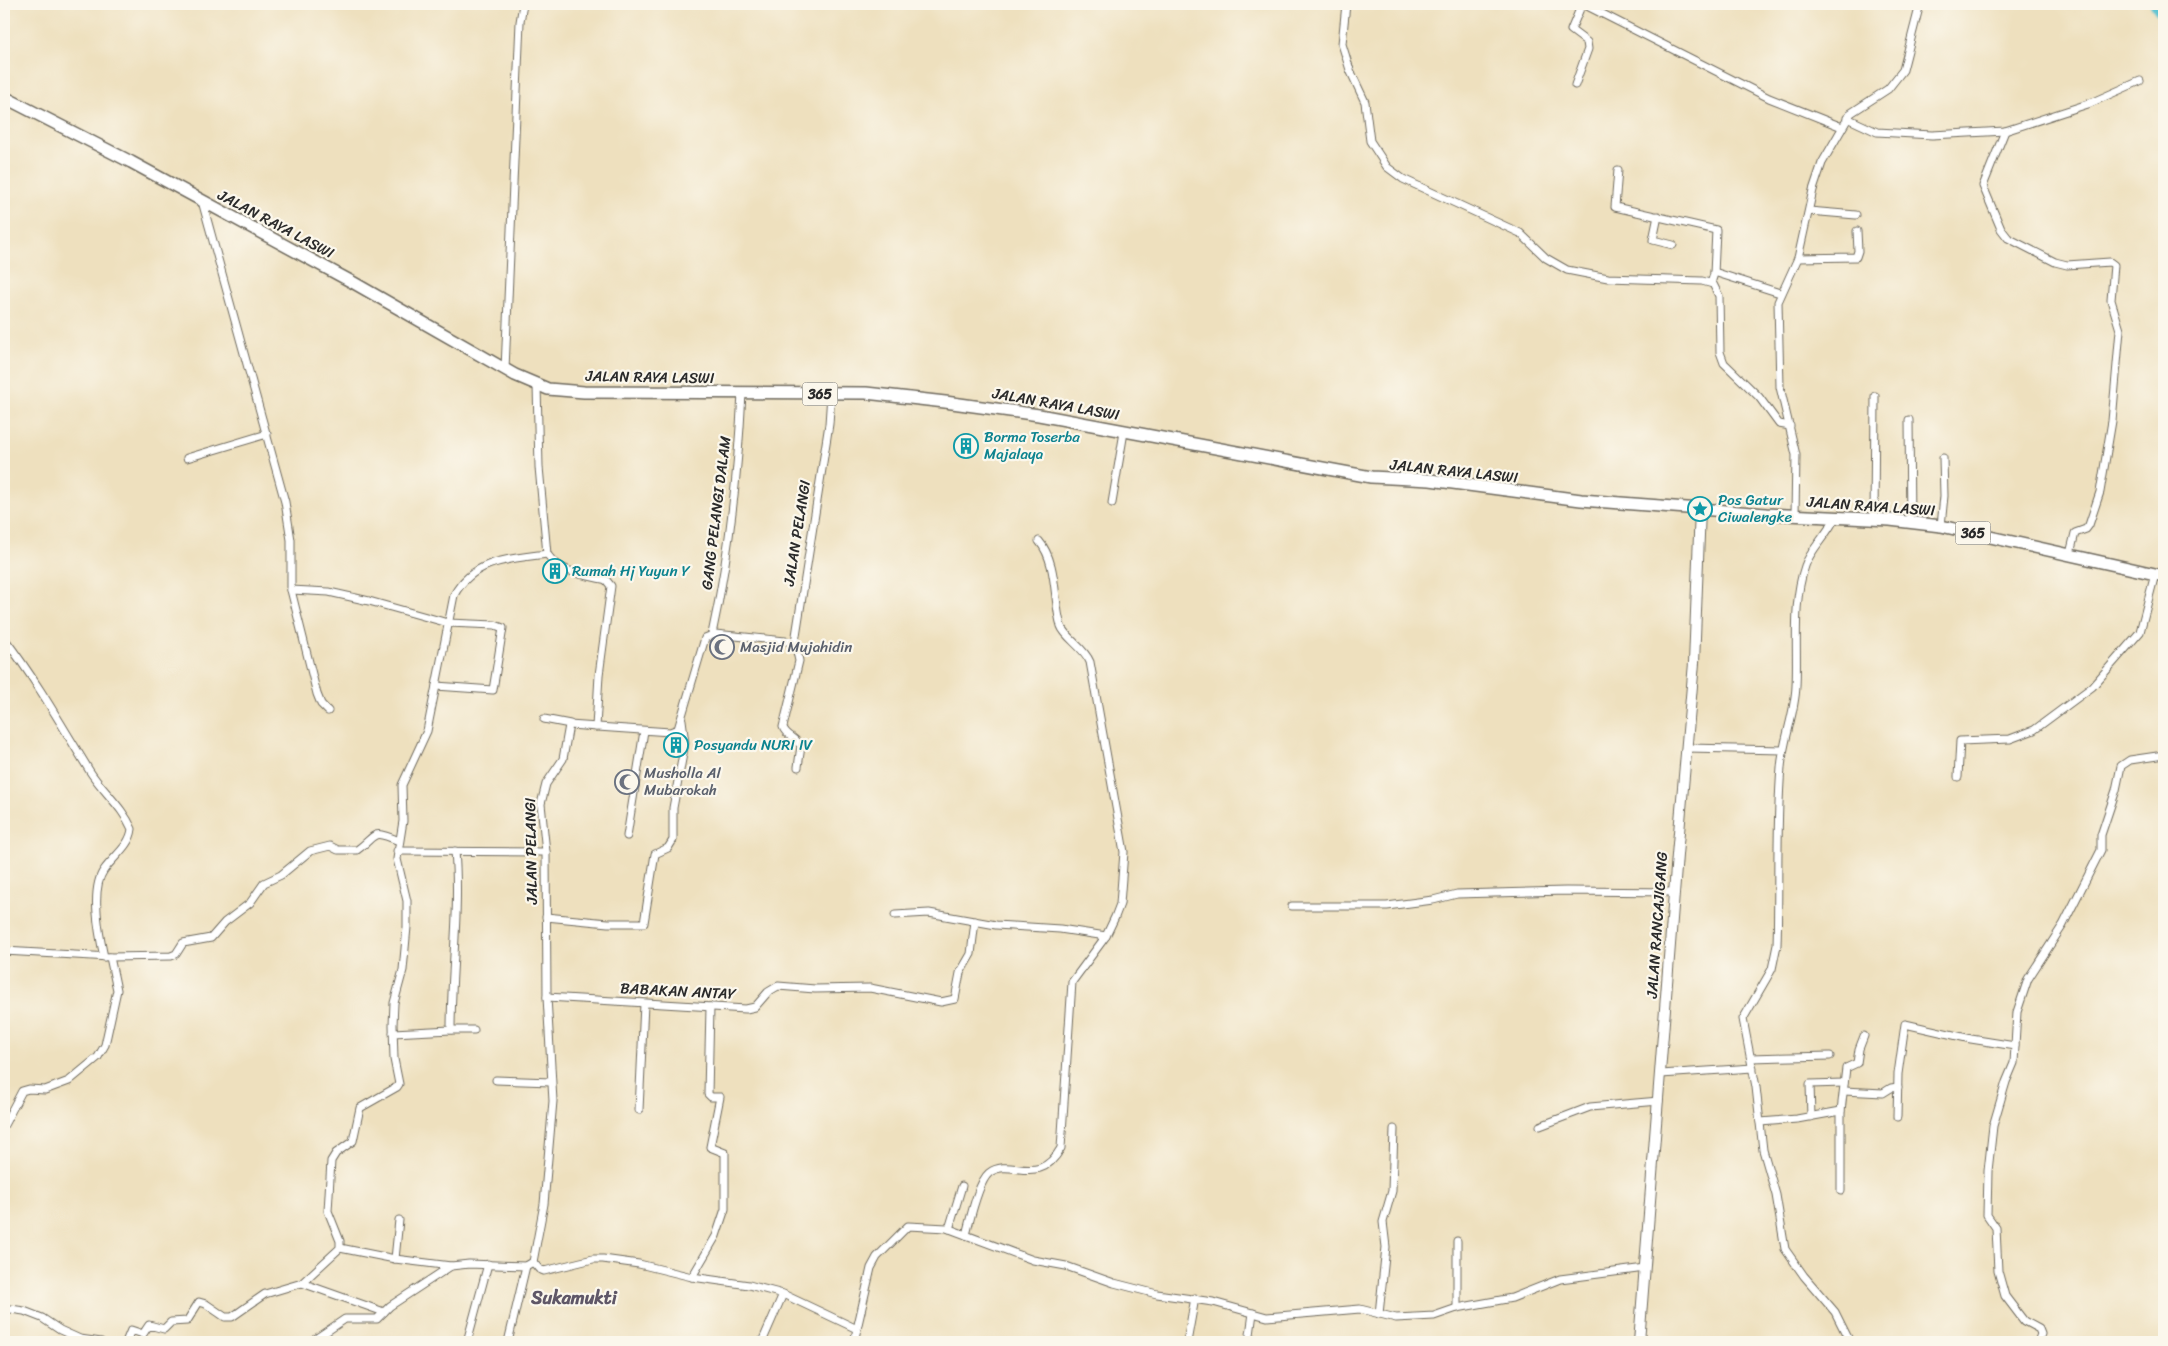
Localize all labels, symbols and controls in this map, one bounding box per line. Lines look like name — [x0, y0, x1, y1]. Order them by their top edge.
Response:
street label: JALAN RAYA LASWI — [212, 182, 339, 266]
street label: JALAN RAYA LASWI — [584, 363, 715, 391]
street label: JALAN RAYA LASWI — [989, 380, 1122, 428]
road number: 365 — [802, 382, 838, 406]
place label: Borma Toserba Majalaya — [984, 424, 1080, 467]
building icon: Borma Toserba Majalaya — [953, 433, 979, 459]
street label: GANG PELANGI DALAM — [694, 434, 738, 591]
street label: JALAN RAYA LASWI — [1388, 451, 1520, 491]
street label: JALAN PELANGI — [776, 478, 818, 589]
place label: Pos Gatur Ciwalengke — [1718, 487, 1793, 530]
street label: JALAN RAYA LASWI — [1805, 488, 1937, 523]
place icon: Pos Gatur Ciwalengke — [1687, 496, 1713, 522]
road number: 365 — [1956, 522, 1990, 544]
building icon: Rumah Hj Yuyun Y — [542, 558, 568, 584]
place label: Rumah Hj Yuyun Y — [572, 558, 691, 584]
mosque icon: Masjid Mujahidin — [709, 634, 735, 660]
place label: Masjid Mujahidin — [740, 634, 852, 660]
building icon: Posyandu NURI IV — [663, 732, 689, 758]
place label: Posyandu NURI IV — [694, 732, 814, 758]
place label: Musholla Al Mubarokah — [644, 760, 721, 803]
mosque icon: Musholla Al Mubarokah — [614, 769, 640, 795]
street label: JALAN PELANGI — [517, 797, 545, 906]
street label: JALAN RANCAJIGANG — [1639, 850, 1675, 1000]
street label: BABAKAN ANTAY — [619, 975, 738, 1007]
district label: Sukamukti — [530, 1282, 618, 1314]

